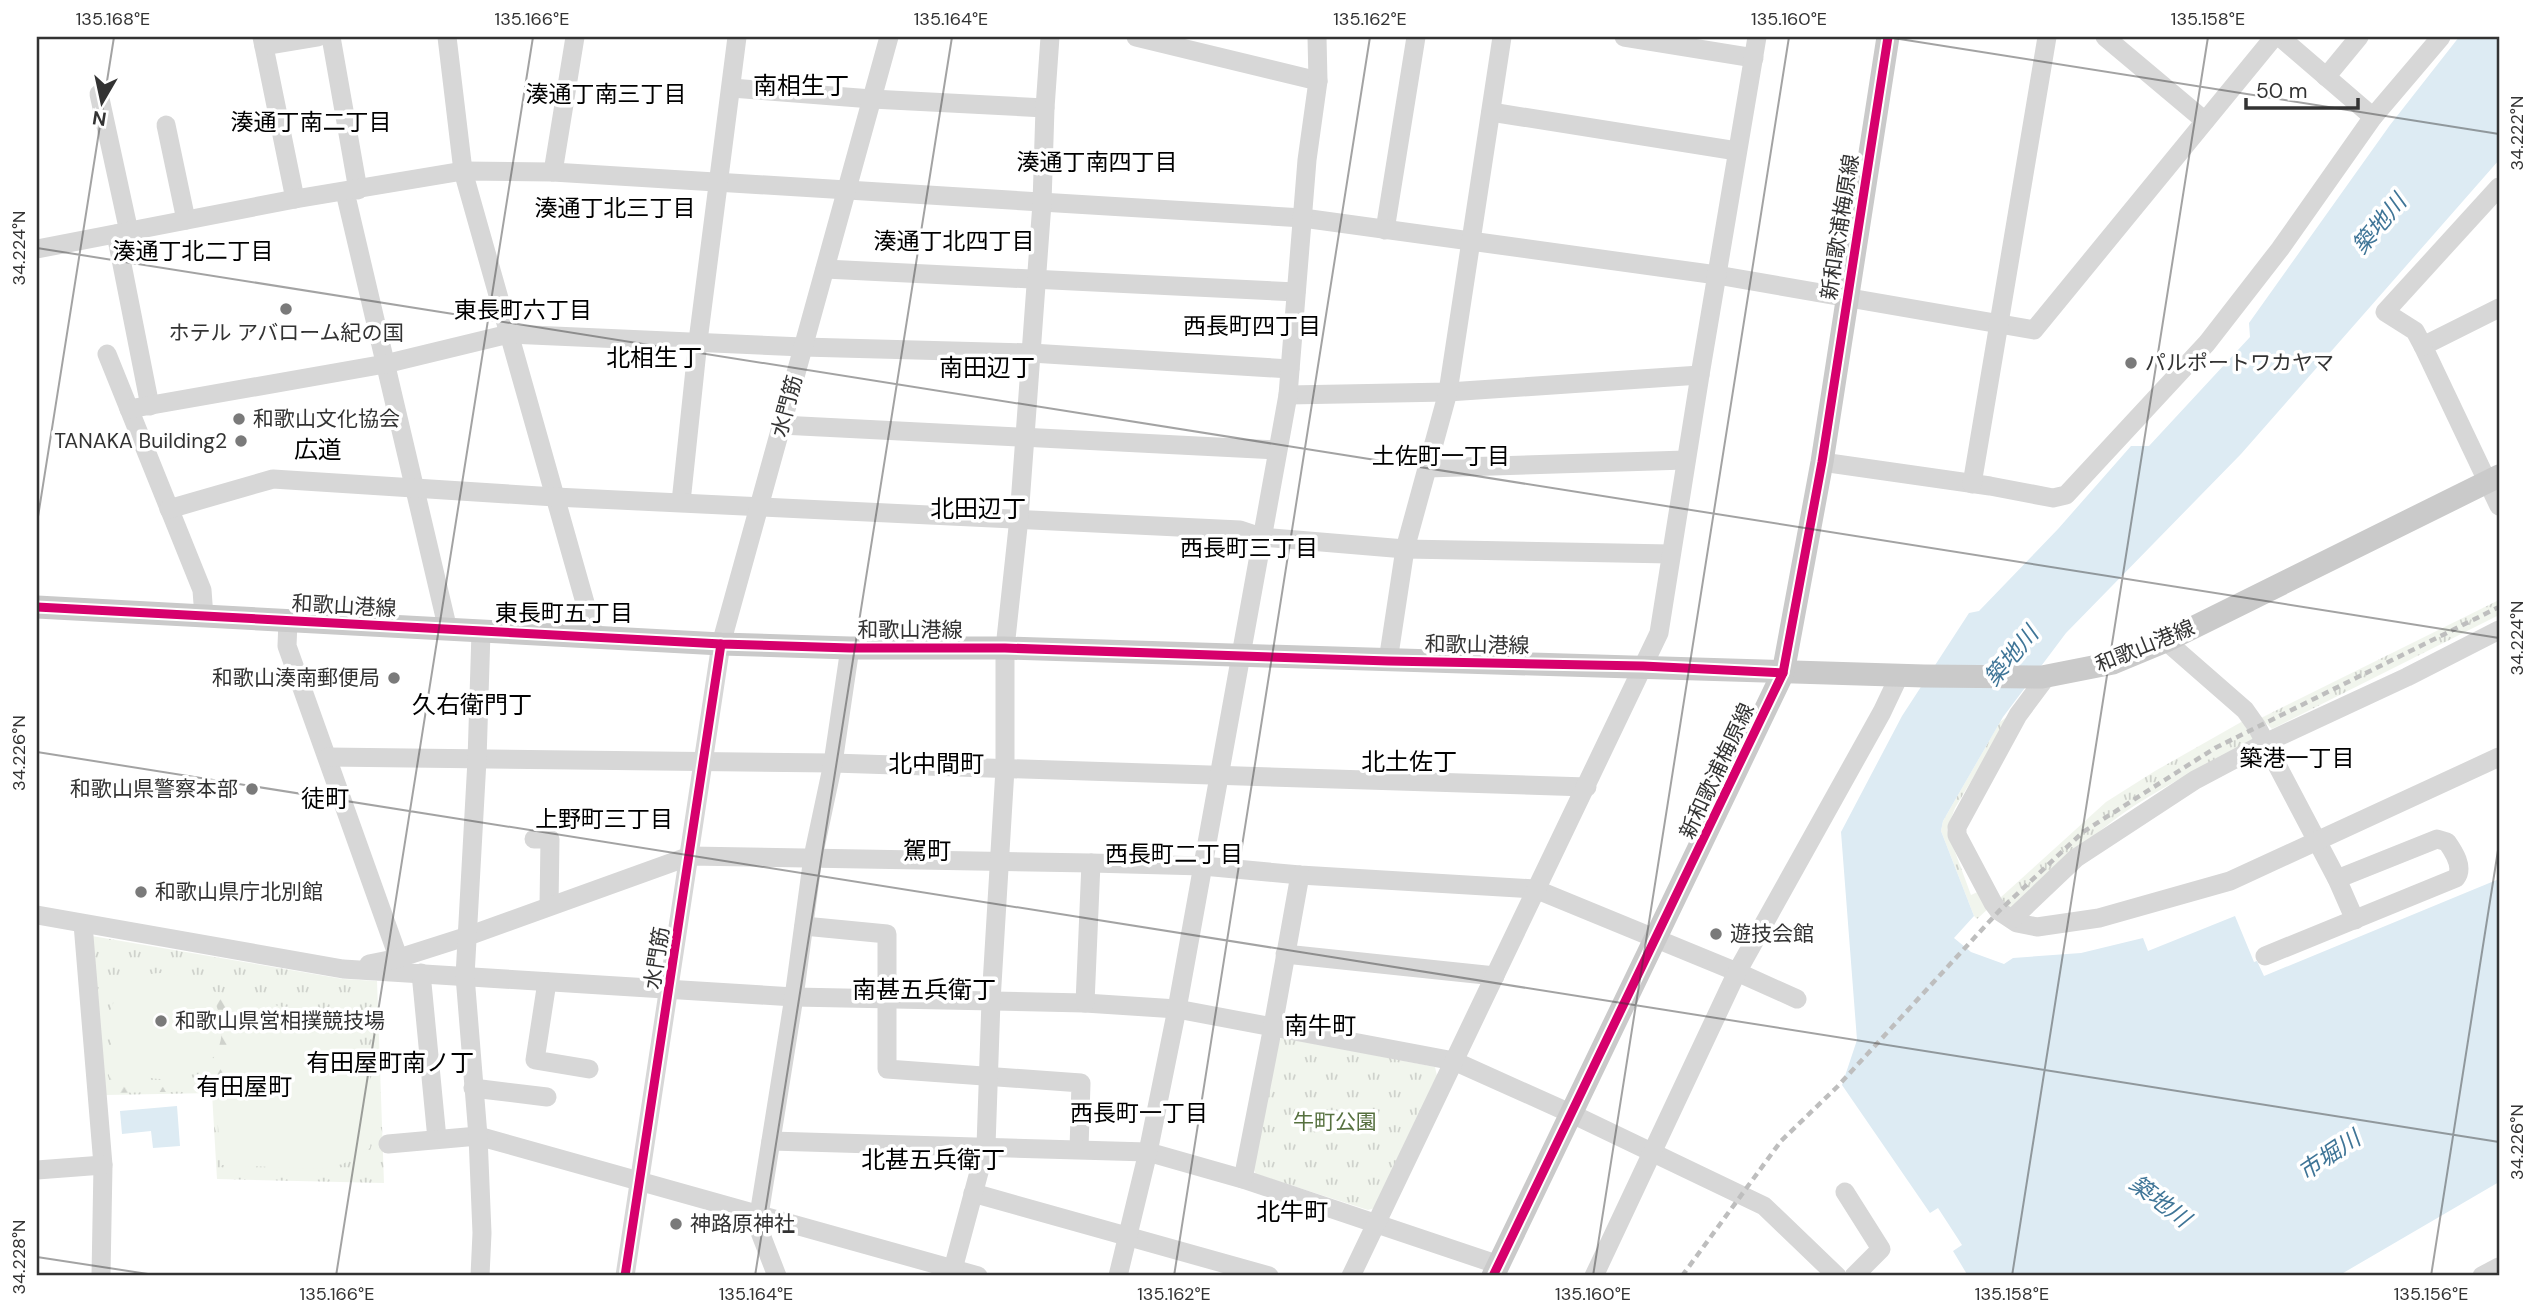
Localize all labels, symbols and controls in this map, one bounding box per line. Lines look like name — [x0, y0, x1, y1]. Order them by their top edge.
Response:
text: 135.168°E — [76, 7, 150, 31]
text: 135.166°E — [495, 7, 569, 31]
text: 135.164°E — [914, 7, 988, 31]
text: 135.162°E — [1333, 7, 1407, 31]
text: 135.160°E — [1751, 7, 1827, 31]
text: 135.158°E — [2171, 7, 2245, 31]
north arrow — [66, 66, 136, 136]
scale bar — [2246, 66, 2358, 110]
district label: 南相生丁 — [753, 70, 849, 101]
text: 50 m — [2256, 77, 2307, 105]
district label: 湊通丁南三丁目 — [526, 79, 687, 109]
text: 34.222°N — [2505, 96, 2529, 170]
text: N — [91, 105, 108, 132]
district label: 湊通丁南二丁目 — [231, 107, 392, 137]
district label: 湊通丁南四丁目 — [1017, 147, 1178, 177]
street label: 新和歌浦梅原線 — [1815, 152, 1865, 302]
water label: 築地川 — [2345, 186, 2415, 260]
district label: 湊通丁北三丁目 — [535, 193, 696, 223]
text: 34.224°N — [7, 210, 31, 286]
district label: 湊通丁北四丁目 — [874, 226, 1035, 256]
district label: 湊通丁北二丁目 — [113, 236, 274, 266]
district label: 東長町六丁目 — [454, 295, 592, 325]
marker: ホテル アバローム紀の国 — [278, 301, 294, 317]
district label: 西長町四丁目 — [1183, 311, 1321, 341]
place label: ホテル アバローム紀の国 — [168, 319, 404, 347]
district label: 北相生丁 — [606, 342, 702, 373]
place label: パルポートワカヤマ — [2145, 349, 2334, 377]
district label: 南田辺丁 — [939, 352, 1035, 383]
marker: パルポートワカヤマ — [2123, 355, 2139, 371]
street label: 水門筋 — [765, 372, 809, 440]
place label: 和歌山文化協会 — [253, 405, 400, 433]
marker: 和歌山文化協会 — [231, 411, 247, 427]
place label: TANAKA Building2 — [54, 427, 227, 455]
marker: TANAKA Building2 — [233, 433, 249, 449]
district label: 広道 — [294, 434, 342, 465]
district label: 土佐町一丁目 — [1372, 441, 1510, 471]
district label: 北田辺丁 — [930, 493, 1026, 524]
district label: 西長町三丁目 — [1180, 533, 1318, 563]
street label: 和歌山港線 — [291, 589, 397, 623]
district label: 東長町五丁目 — [495, 598, 633, 628]
text: 34.224°N — [2505, 600, 2529, 676]
street label: 和歌山港線 — [2091, 613, 2199, 679]
street label: 和歌山港線 — [858, 616, 963, 644]
water label: 築地川 — [1977, 618, 2047, 692]
street label: 和歌山港線 — [1424, 630, 1530, 660]
place label: 和歌山湊南郵便局 — [212, 664, 380, 692]
marker: 和歌山湊南郵便局 — [386, 670, 402, 686]
district label: 久右衛門丁 — [412, 689, 532, 720]
street label: 新和歌浦梅原線 — [1673, 698, 1761, 844]
text: 34.226°N — [7, 715, 31, 791]
district label: 築港一丁目 — [2240, 743, 2355, 773]
district label: 北土佐丁 — [1361, 746, 1457, 777]
district label: 北中間町 — [888, 748, 984, 779]
place label: 和歌山県警察本部 — [70, 775, 238, 803]
marker: 和歌山県警察本部 — [244, 781, 260, 797]
district label: 徒町 — [301, 783, 349, 814]
district label: 上野町三丁目 — [535, 804, 673, 834]
district label: 駕町 — [903, 835, 951, 866]
district label: 西長町二丁目 — [1105, 839, 1243, 869]
place label: 和歌山県庁北別館 — [155, 878, 323, 906]
marker: 和歌山県庁北別館 — [133, 884, 149, 900]
place label: 遊技会館 — [1730, 920, 1814, 948]
street label: 水門筋 — [638, 925, 676, 991]
marker: 遊技会館 — [1708, 926, 1724, 942]
district label: 南甚五兵衛丁 — [852, 974, 996, 1005]
place label: 和歌山県営相撲競技場 — [175, 1007, 385, 1035]
district label: 南牛町 — [1284, 1010, 1356, 1041]
marker: 和歌山県営相撲競技場 — [153, 1013, 169, 1029]
district label: 有田屋町南ノ丁 — [306, 1047, 474, 1078]
district label: 有田屋町 — [196, 1071, 292, 1102]
district label: 西長町一丁目 — [1070, 1098, 1208, 1128]
text: 34.226°N — [2505, 1104, 2529, 1180]
park label: 牛町公園 — [1293, 1108, 1377, 1136]
water label: 市堀川 — [2292, 1122, 2368, 1187]
district label: 北甚五兵衛丁 — [861, 1144, 1005, 1175]
water label: 築地川 — [2123, 1168, 2199, 1236]
district label: 北牛町 — [1256, 1196, 1328, 1227]
place label: 神路原神社 — [690, 1210, 795, 1238]
marker: 神路原神社 — [668, 1216, 684, 1232]
text: 34.228°N — [7, 1219, 31, 1295]
text: 135.166°E — [300, 1282, 374, 1306]
text: 135.164°E — [719, 1282, 793, 1306]
text: 135.162°E — [1137, 1282, 1211, 1306]
text: 135.160°E — [1555, 1282, 1631, 1306]
text: 135.158°E — [1975, 1282, 2049, 1306]
text: 135.156°E — [2394, 1282, 2468, 1306]

